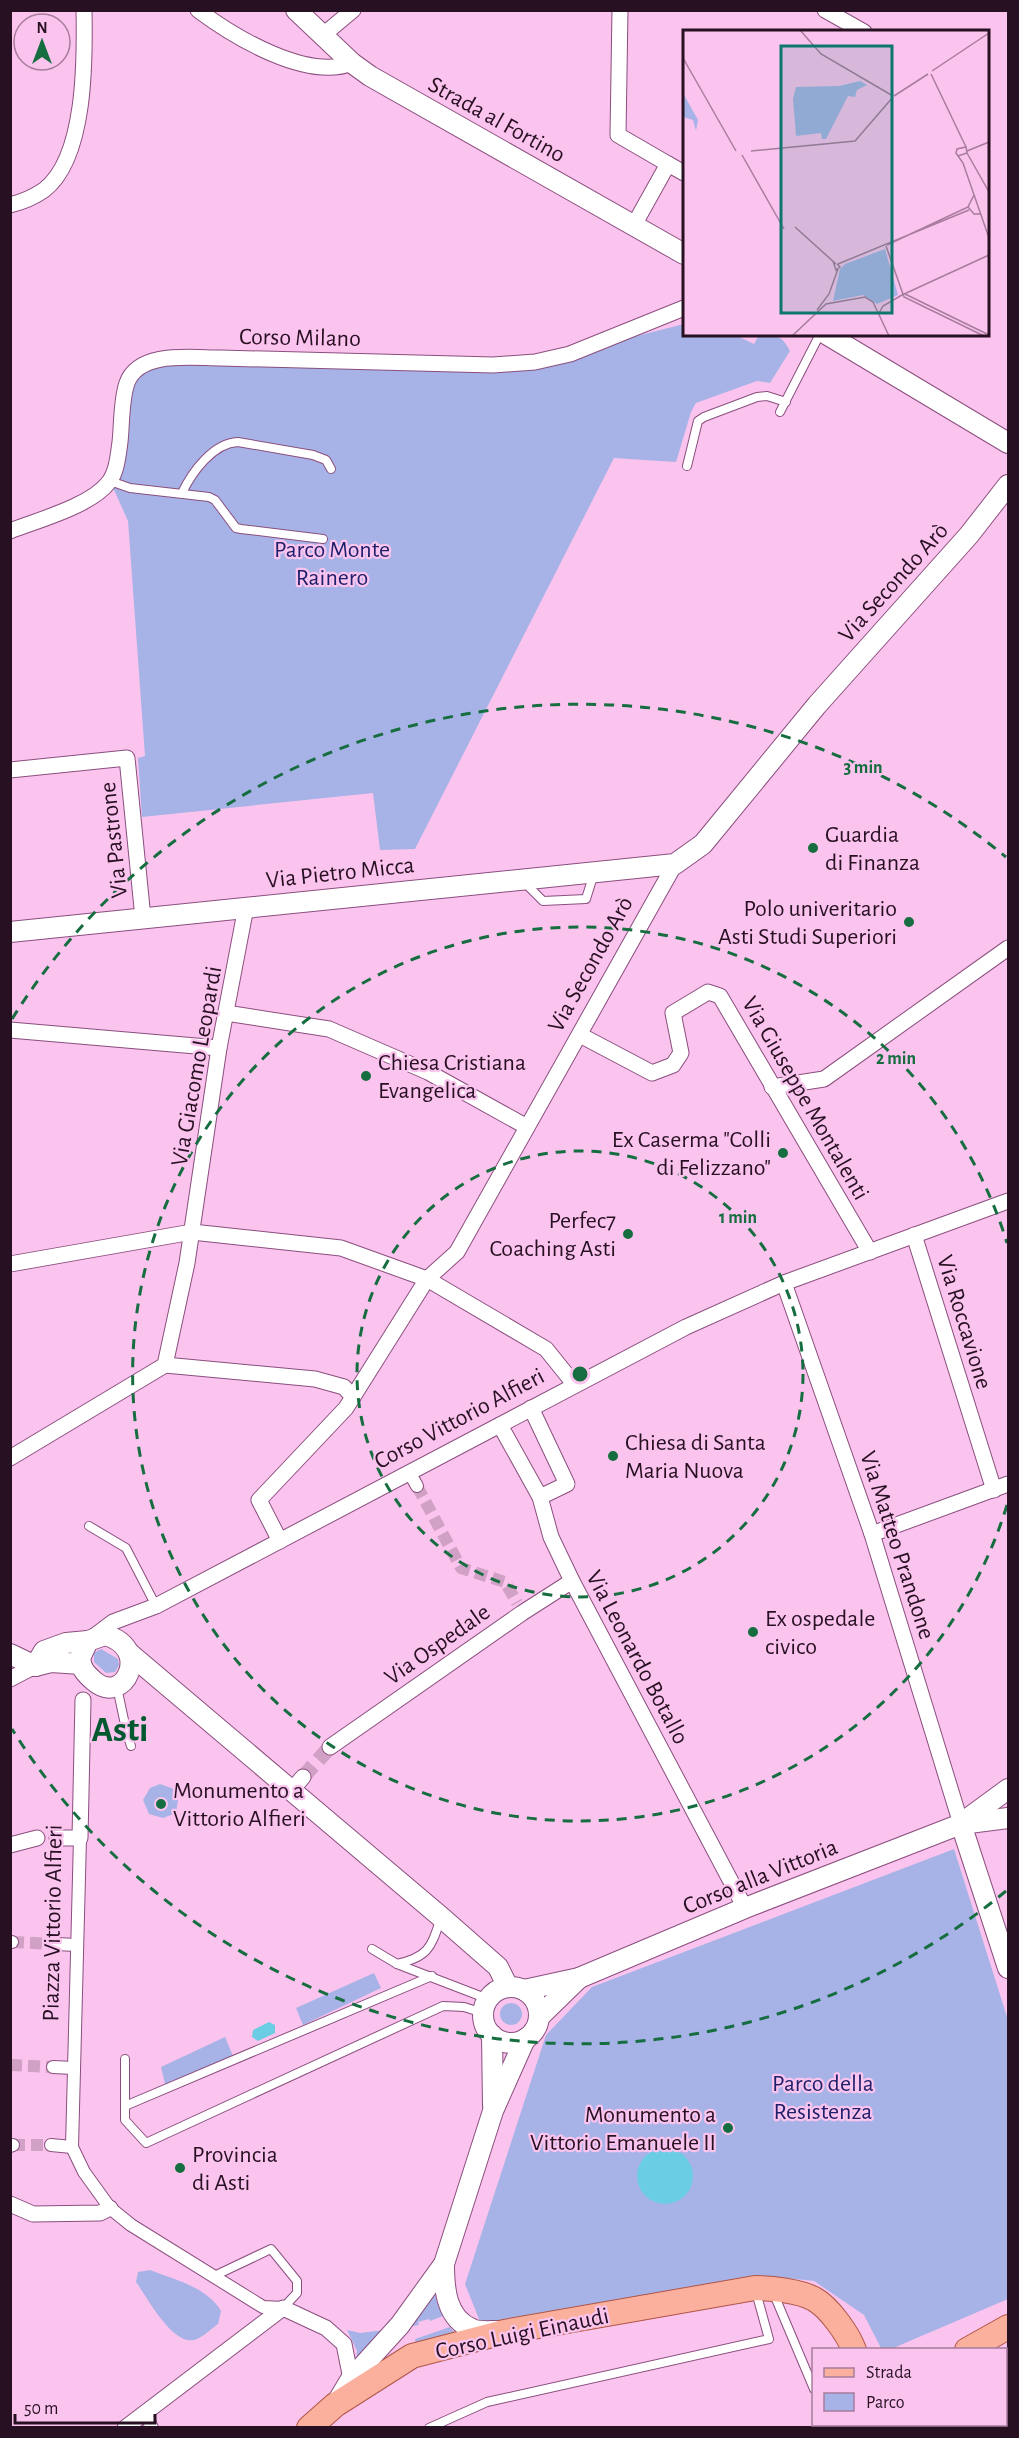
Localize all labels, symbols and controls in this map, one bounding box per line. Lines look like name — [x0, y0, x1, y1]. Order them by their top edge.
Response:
north arrow — [12, 12, 72, 72]
text: N — [36, 20, 48, 36]
inset map — [683, 30, 989, 336]
street label: Strada al Fortino — [424, 72, 569, 167]
street label: Corso Milano — [239, 325, 361, 351]
street label: Via Secondo Arò — [834, 519, 953, 647]
park label: Parco Monte Rainero — [274, 538, 390, 590]
text: 3 min — [843, 759, 883, 777]
street label: Via Pastrone — [96, 781, 132, 899]
place label: Guardia di Finanza — [825, 823, 920, 875]
marker: Guardia di Finanza — [806, 841, 820, 855]
street label: Via Pietro Micca — [265, 853, 415, 893]
street label: Via Secondo Arò — [544, 893, 638, 1036]
place label: Polo univeritario Asti Studi Superiori — [718, 897, 897, 949]
marker: Polo univeritario Asti Studi Superiori — [902, 915, 916, 929]
street label: Via Giacomo Leopardi — [168, 964, 226, 1168]
street label: Via Giuseppe Montalenti — [737, 993, 873, 1204]
text: 2 min — [876, 1050, 916, 1068]
place label: Chiesa Cristiana Evangelica — [378, 1051, 526, 1103]
marker: Chiesa Cristiana Evangelica — [359, 1069, 373, 1083]
place label: Ex Caserma "Colli di Felizzano" — [612, 1128, 771, 1180]
marker: Ex Caserma "Colli di Felizzano" — [776, 1146, 790, 1160]
place label: Perfec7 Coaching Asti — [489, 1209, 616, 1261]
text: 1 min — [719, 1209, 757, 1227]
marker: Perfec7 Coaching Asti — [621, 1227, 635, 1241]
street label: Via Roccavione — [932, 1253, 996, 1392]
street label: Corso Vittorio Alfieri — [370, 1364, 548, 1474]
centre of rings — [570, 1364, 590, 1384]
place label: Chiesa di Santa Maria Nuova — [625, 1431, 766, 1483]
street label: Via Matteo Prandone — [855, 1448, 939, 1642]
marker: Chiesa di Santa Maria Nuova — [606, 1449, 620, 1463]
street label: Via Leonardo Botallo — [581, 1567, 693, 1748]
street label: Via Ospedale — [381, 1600, 495, 1690]
place label: Ex ospedale civico — [765, 1607, 875, 1659]
marker: Ex ospedale civico — [746, 1625, 760, 1639]
district label: Asti — [92, 1712, 149, 1748]
place label: Monumento a Vittorio Alfieri — [173, 1779, 306, 1831]
marker: Monumento a Vittorio Alfieri — [154, 1797, 168, 1811]
street label: Piazza Vittorio Alfieri — [39, 1824, 67, 2022]
street label: Corso alla Vittoria — [680, 1835, 841, 1919]
park label: Parco della Resistenza — [772, 2072, 874, 2124]
place label: Monumento a Vittorio Emanuele II — [530, 2103, 716, 2155]
marker: Monumento a Vittorio Emanuele II — [721, 2121, 735, 2135]
place label: Provincia di Asti — [192, 2143, 278, 2195]
marker: Provincia di Asti — [173, 2161, 187, 2175]
street label: Corso Luigi Einaudi — [433, 2304, 611, 2364]
legend — [812, 2348, 1007, 2426]
text: Strada — [866, 2364, 912, 2382]
scale bar — [15, 2387, 154, 2425]
text: Parco — [866, 2394, 905, 2412]
text: 50 m — [24, 2400, 58, 2418]

